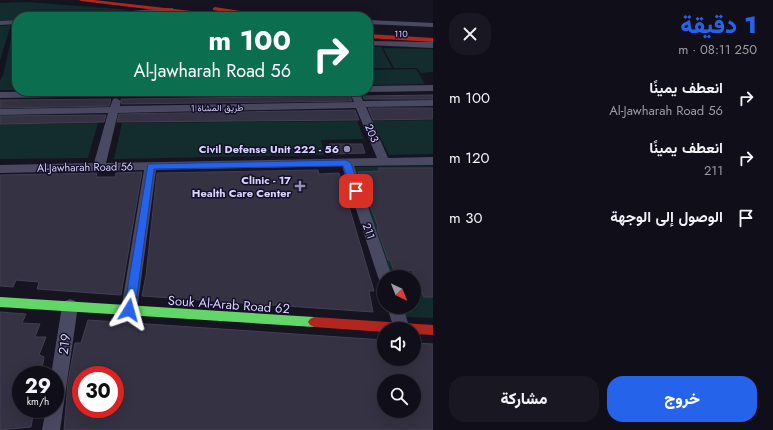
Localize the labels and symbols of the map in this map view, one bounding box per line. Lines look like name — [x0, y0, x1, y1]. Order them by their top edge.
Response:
street label: 110 — [394, 27, 408, 40]
street label: طريق المشاة 1 — [191, 101, 244, 114]
street label: 203 — [361, 121, 383, 145]
place label: Civil Defense Unit 222 - 56 — [199, 141, 339, 157]
marker: Civil Defense Unit 222 - 56 — [342, 144, 352, 154]
street label: Al-Jawharah Road 56 — [37, 158, 133, 176]
place label: Clinic - 17 Health Care Center — [192, 172, 291, 201]
pin — [339, 174, 373, 208]
marker: Clinic - 17 Health Care Center — [294, 180, 306, 192]
street label: 211 — [359, 221, 379, 241]
north arrow — [377, 270, 421, 314]
position arrow — [108, 289, 150, 331]
street label: Souk Al-Arab Road 62 — [167, 291, 291, 318]
street label: 219 — [54, 332, 75, 356]
speed limit sign: 30 — [72, 366, 124, 418]

